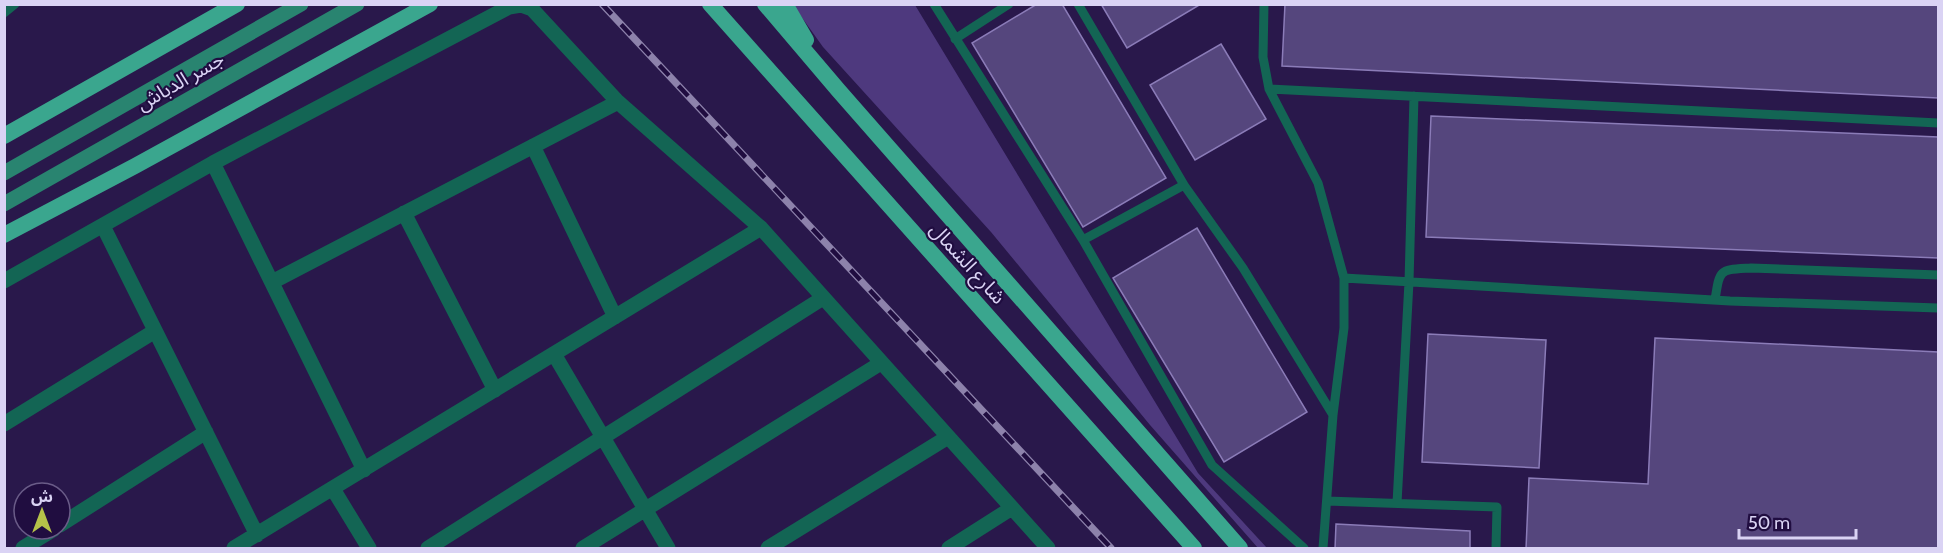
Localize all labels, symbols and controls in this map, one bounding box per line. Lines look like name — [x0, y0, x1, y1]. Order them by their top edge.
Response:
street label: جسر الدباش — [132, 46, 228, 116]
street label: شارع الشمال — [923, 217, 1011, 311]
north arrow — [12, 481, 72, 541]
text: ش — [31, 487, 53, 506]
scale bar — [1739, 502, 1856, 540]
text: 50 m — [1748, 512, 1790, 534]

